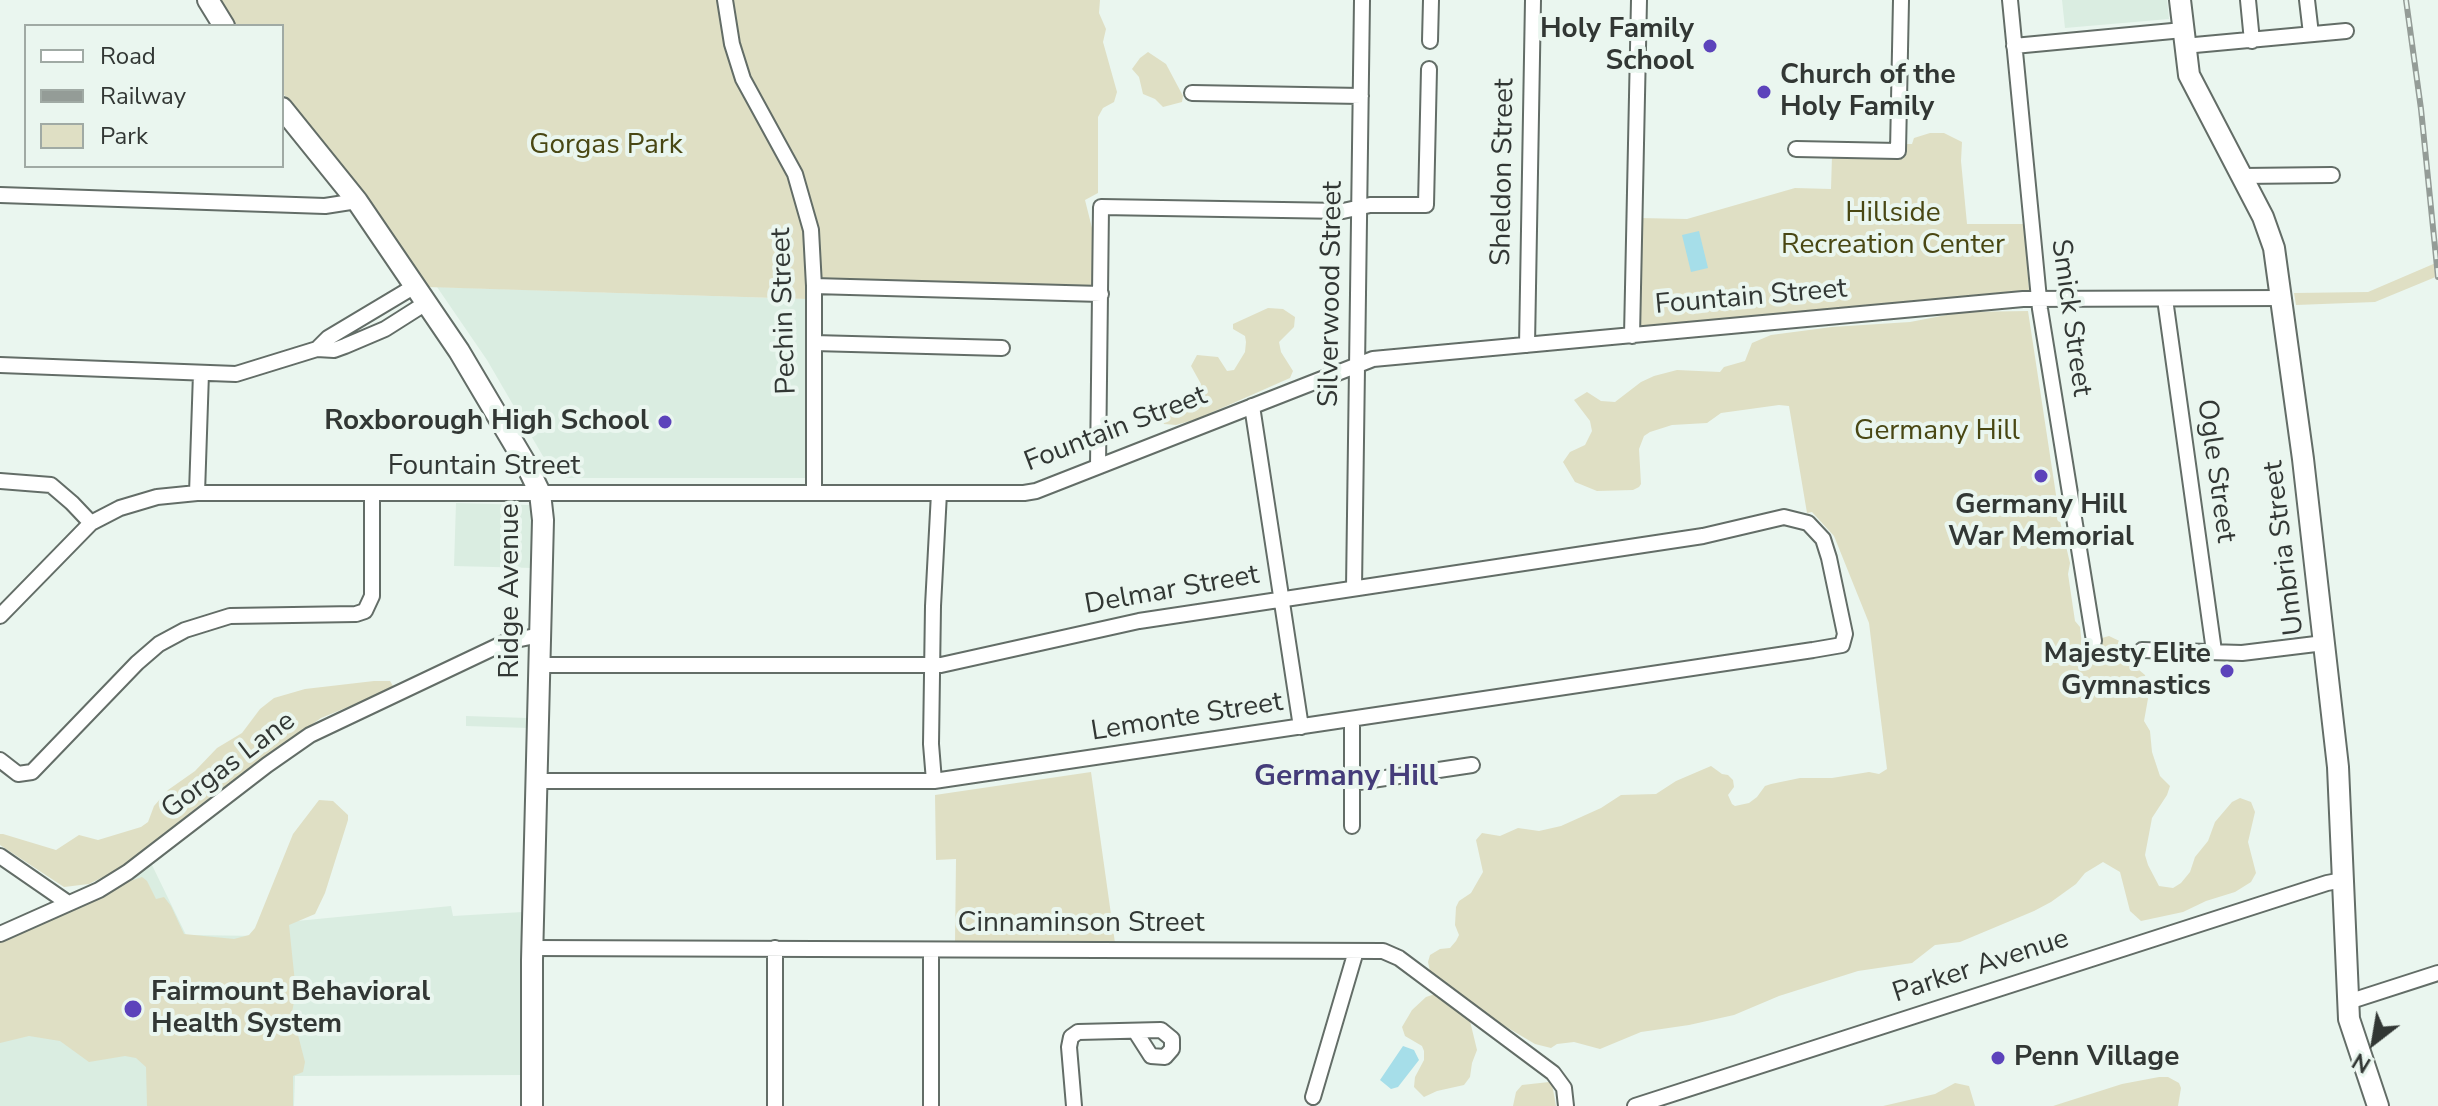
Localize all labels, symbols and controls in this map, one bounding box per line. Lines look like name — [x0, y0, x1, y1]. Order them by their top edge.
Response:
place label: Holy Family School — [1540, 13, 1694, 79]
legend — [24, 24, 284, 168]
marker: Holy Family School — [1701, 37, 1719, 55]
text: Road — [100, 40, 156, 72]
place label: Church of the Holy Family — [1780, 59, 1956, 125]
street label: Sheldon Street — [1486, 78, 1522, 266]
text: Railway — [100, 80, 186, 112]
marker: Church of the Holy Family — [1755, 83, 1773, 101]
text: Park — [100, 120, 148, 152]
park label: Gorgas Park — [529, 129, 683, 163]
street label: Silverwood Street — [1313, 181, 1351, 407]
park label: Hillside Recreation Center — [1781, 197, 2005, 263]
street label: Pechin Street — [765, 227, 805, 395]
street label: Smick Street — [2042, 237, 2098, 399]
street label: Fountain Street — [1654, 273, 1848, 323]
street label: Fountain Street — [1020, 380, 1212, 480]
street label: Ogle Street — [2188, 397, 2242, 545]
place label: Roxborough High School — [324, 405, 649, 439]
marker: Roxborough High School — [656, 413, 674, 431]
park label: Germany Hill — [1854, 415, 2020, 449]
street label: Fountain Street — [388, 450, 580, 484]
street label: Umbria Street — [2258, 459, 2312, 637]
marker: Germany Hill War Memorial — [2032, 467, 2050, 485]
place label: Germany Hill War Memorial — [1948, 489, 2134, 555]
street label: Ridge Avenue — [494, 503, 528, 679]
street label: Delmar Street — [1082, 559, 1262, 623]
place label: Majesty Elite Gymnastics — [2044, 638, 2211, 704]
marker: Majesty Elite Gymnastics — [2218, 662, 2236, 680]
street label: Lemonte Street — [1089, 686, 1285, 750]
street label: Gorgas Lane — [156, 705, 302, 827]
district label: Germany Hill — [1254, 760, 1438, 796]
street label: Cinnaminson Street — [958, 907, 1204, 941]
street label: Parker Avenue — [1889, 923, 2073, 1011]
place label: Fairmount Behavioral Health System — [151, 976, 430, 1042]
marker: Fairmount Behavioral Health System — [122, 998, 144, 1020]
north arrow — [2334, 1002, 2414, 1082]
place label: Penn Village — [2014, 1041, 2179, 1075]
text: N — [2347, 1045, 2376, 1080]
marker: Penn Village — [1989, 1049, 2007, 1067]

